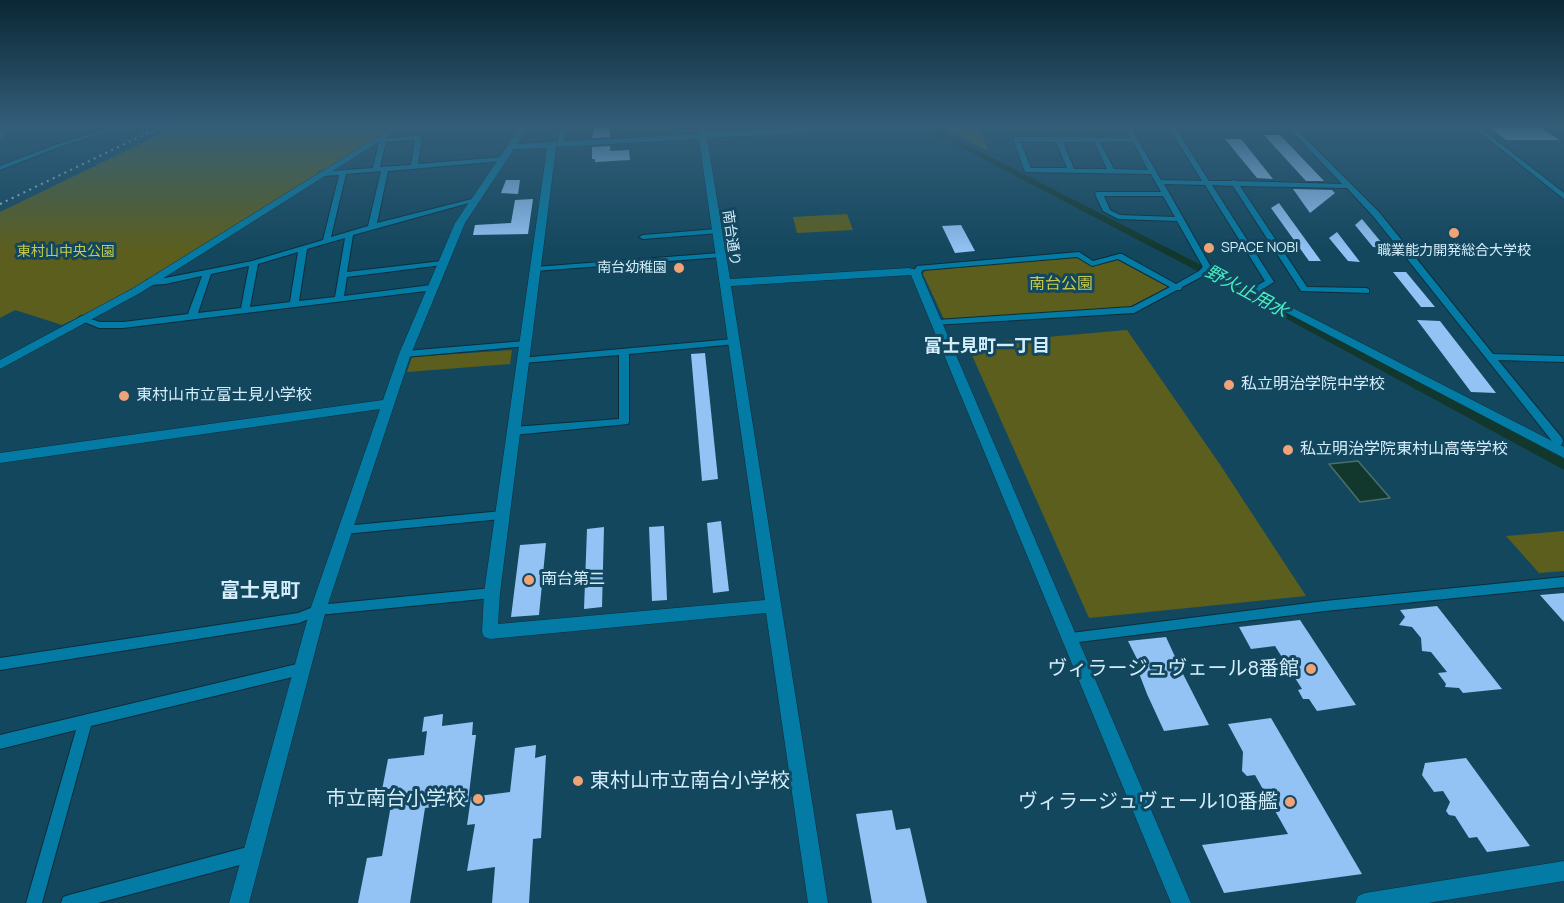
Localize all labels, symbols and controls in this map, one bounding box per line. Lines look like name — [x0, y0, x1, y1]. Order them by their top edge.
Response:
street label: 南台通り — [719, 209, 743, 267]
marker: 職業能力開発総合大学校 — [1447, 226, 1461, 240]
place label: SPACE NOBI — [1221, 240, 1298, 256]
marker: SPACE NOBI — [1202, 241, 1216, 255]
place label: 職業能力開発総合大学校 — [1377, 243, 1531, 259]
park label: 東村山中央公園 — [17, 244, 115, 260]
place label: 南台幼稚園 — [597, 260, 667, 276]
marker: 南台幼稚園 — [672, 261, 686, 275]
water label: 野火止用水 — [1201, 261, 1291, 323]
park label: 南台公園 — [1029, 275, 1093, 295]
district label: 富士見町一丁目 — [924, 336, 1050, 358]
place label: 私立明治学院中学校 — [1241, 375, 1385, 395]
marker: 私立明治学院中学校 — [1222, 378, 1236, 392]
place label: 東村山市立富士見小学校 — [136, 386, 312, 406]
marker: 東村山市立富士見小学校 — [117, 389, 131, 403]
place label: 私立明治学院東村山高等学校 — [1300, 440, 1508, 460]
marker: 私立明治学院東村山高等学校 — [1281, 443, 1295, 457]
place label: 南台第二 — [541, 570, 605, 590]
marker: 南台第二 — [522, 573, 536, 587]
district label: 富士見町 — [220, 579, 300, 603]
place label: ヴィラージュヴェール8番館 — [1047, 657, 1299, 681]
marker: ヴィラージュヴェール8番館 — [1304, 662, 1318, 676]
place label: 東村山市立南台小学校 — [590, 769, 790, 793]
marker: 東村山市立南台小学校 — [571, 774, 585, 788]
place label: 市立南台小学校 — [326, 787, 466, 811]
place label: ヴィラージュヴェール10番艦 — [1018, 790, 1278, 814]
marker: 市立南台小学校 — [471, 792, 485, 806]
marker: ヴィラージュヴェール10番艦 — [1283, 795, 1297, 809]

